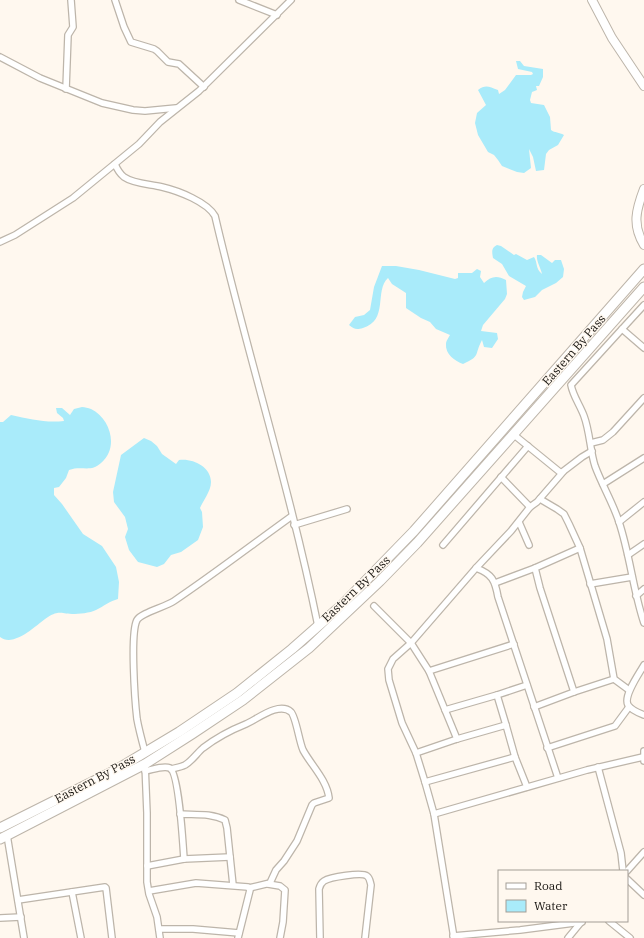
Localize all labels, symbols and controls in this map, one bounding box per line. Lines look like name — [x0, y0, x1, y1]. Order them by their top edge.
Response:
street label: Eastern By Pass — [539, 311, 609, 388]
street label: Eastern By Pass — [318, 552, 393, 625]
street label: Eastern By Pass — [52, 751, 138, 806]
legend — [498, 870, 628, 922]
text: Road — [534, 878, 563, 893]
text: Water — [534, 898, 568, 913]

